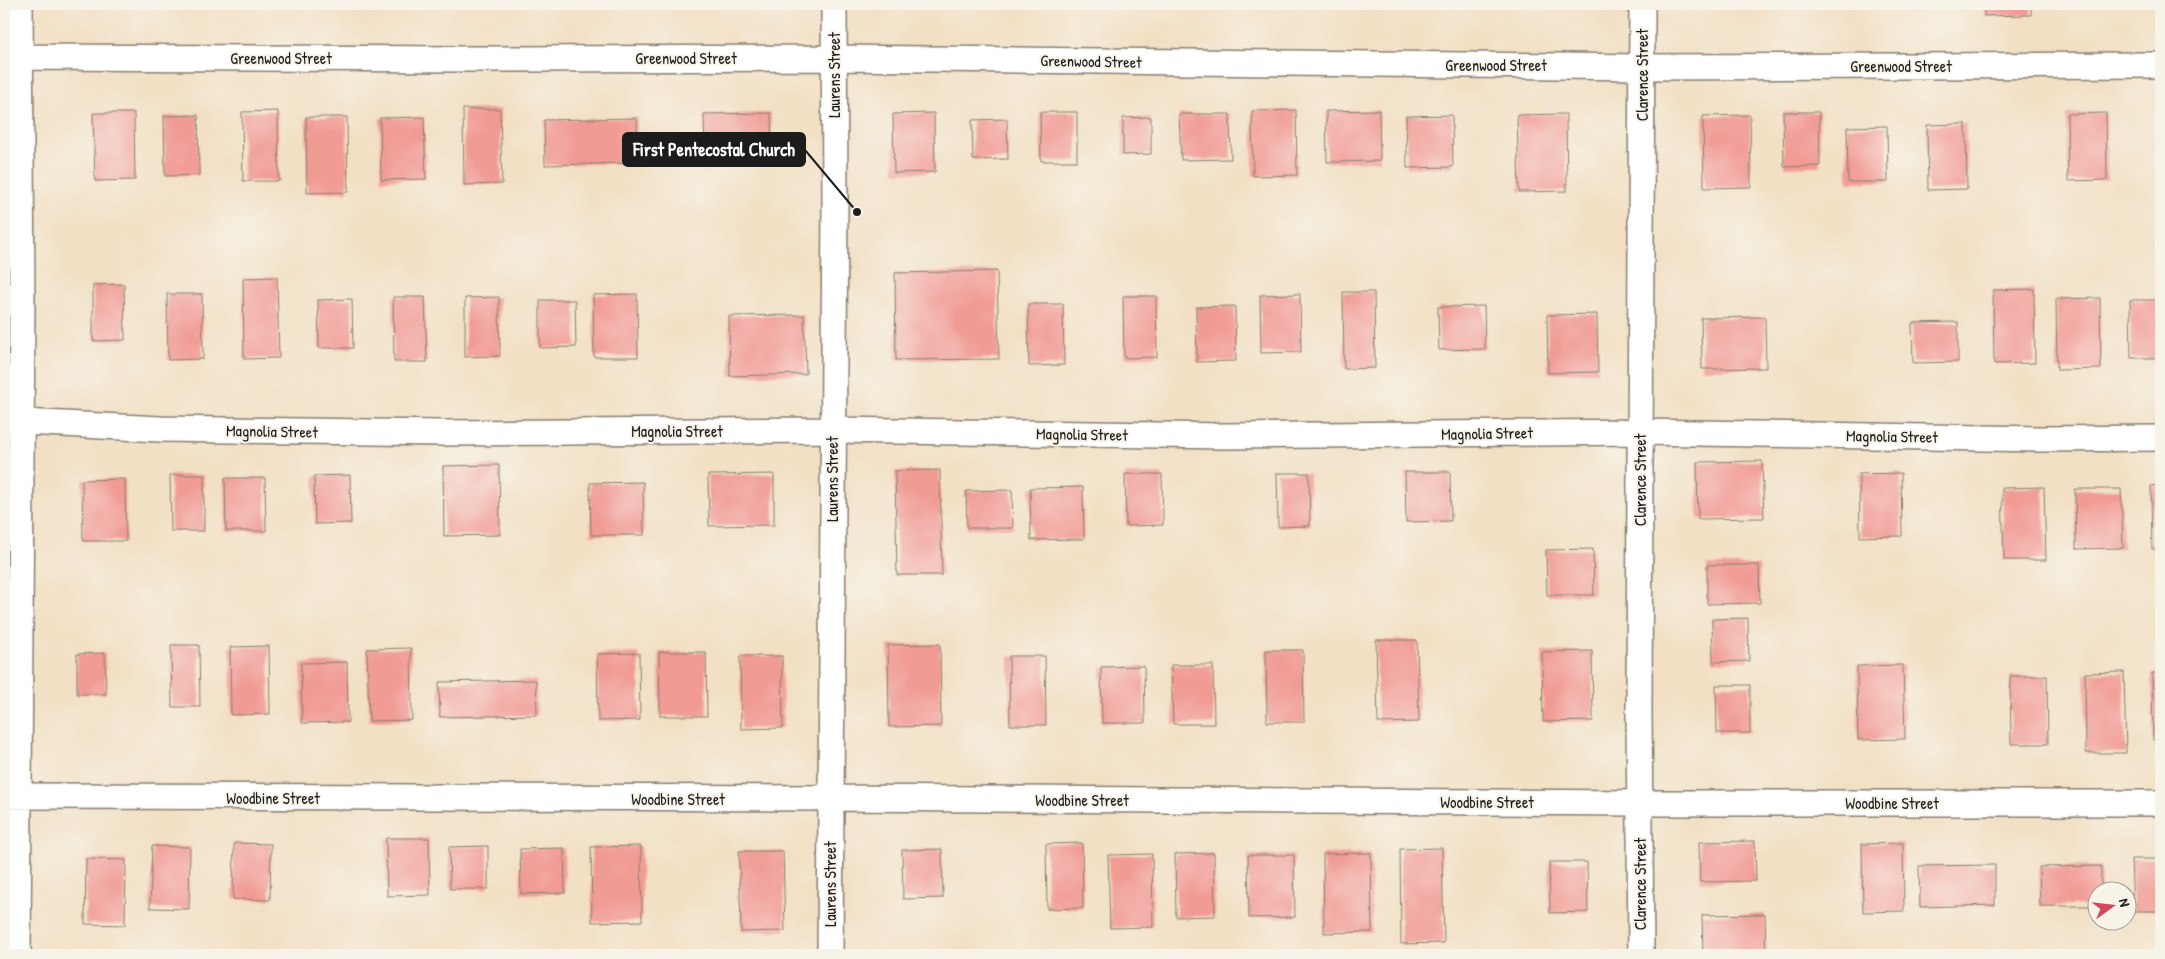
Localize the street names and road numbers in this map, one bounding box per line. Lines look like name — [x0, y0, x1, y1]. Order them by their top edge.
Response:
street label: Clarence Street — [1631, 28, 1653, 121]
street label: Laurens Street — [823, 32, 845, 118]
street label: Greenwood Street — [230, 47, 332, 69]
street label: Greenwood Street — [635, 47, 737, 69]
street label: Greenwood Street — [1040, 49, 1142, 73]
street label: Greenwood Street — [1445, 54, 1547, 76]
street label: Greenwood Street — [1850, 55, 1952, 77]
street label: Magnolia Street — [226, 419, 318, 443]
street label: Magnolia Street — [631, 420, 723, 442]
street label: Magnolia Street — [1441, 421, 1533, 445]
street label: Magnolia Street — [1036, 422, 1128, 446]
street label: Magnolia Street — [1846, 424, 1938, 448]
street label: Clarence Street — [1629, 433, 1651, 526]
street label: Laurens Street — [821, 436, 843, 522]
street label: Woodbine Street — [226, 787, 320, 809]
street label: Woodbine Street — [631, 788, 725, 810]
street label: Woodbine Street — [1035, 789, 1129, 811]
street label: Woodbine Street — [1440, 791, 1534, 813]
street label: Woodbine Street — [1845, 792, 1939, 814]
street label: Clarence Street — [1629, 837, 1651, 930]
street label: Laurens Street — [819, 841, 841, 927]

